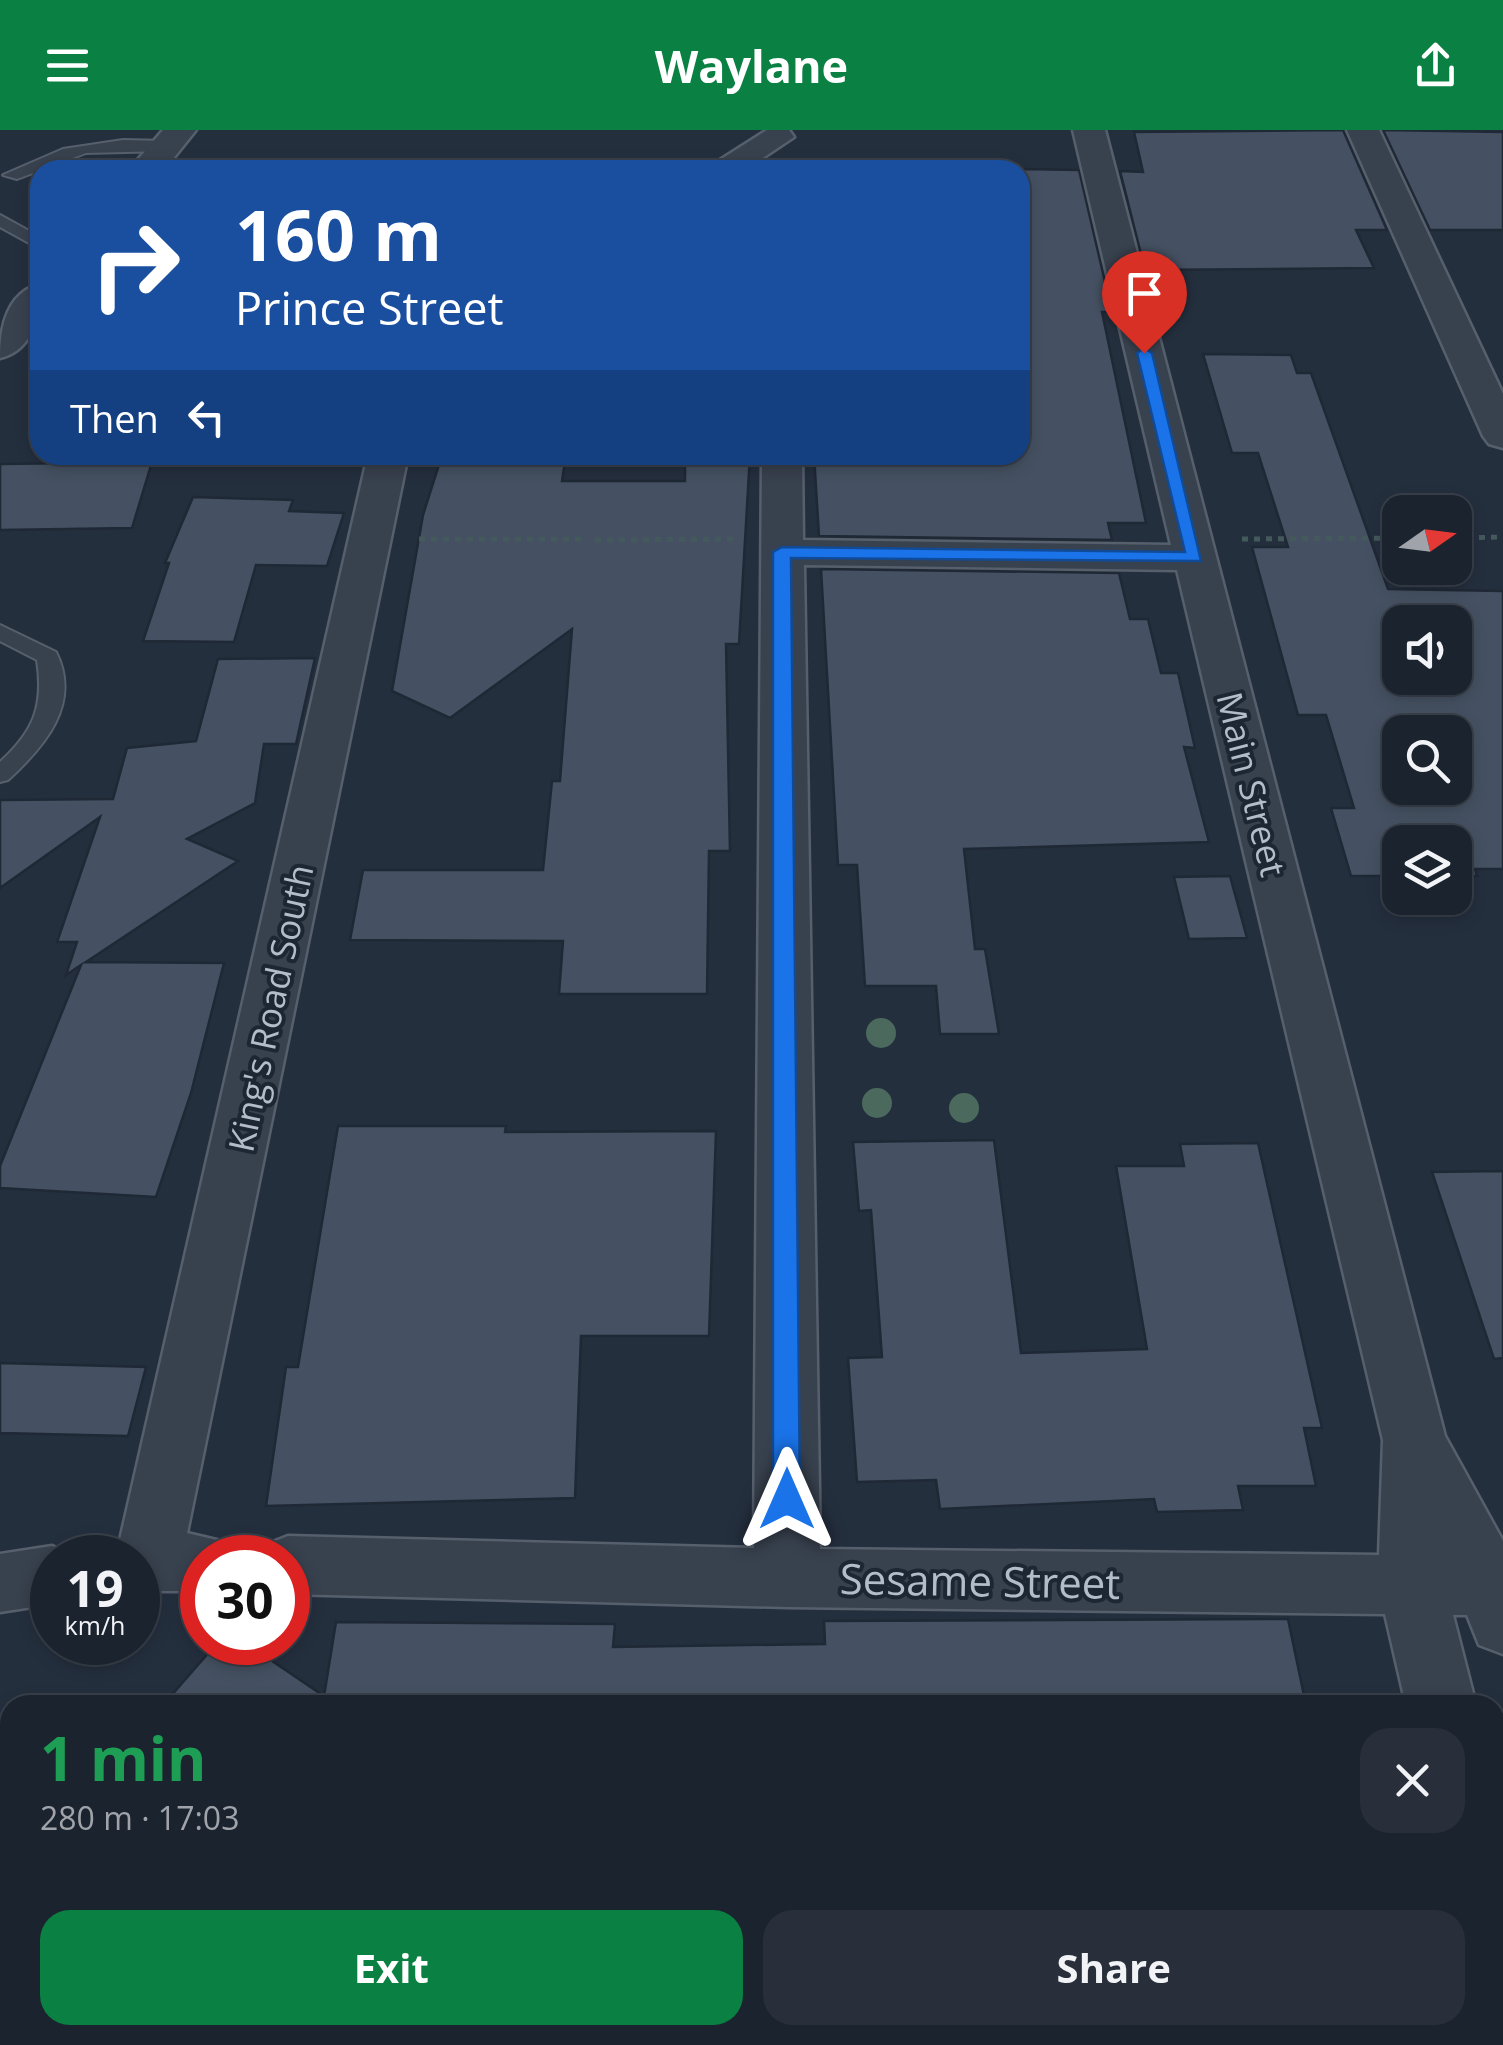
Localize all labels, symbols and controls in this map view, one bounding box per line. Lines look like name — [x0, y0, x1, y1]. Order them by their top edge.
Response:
text: Waylane — [655, 35, 848, 96]
icon: menu — [40, 38, 95, 93]
icon: share — [1408, 38, 1463, 93]
text: 160 m — [235, 186, 442, 282]
icon: right — [70, 200, 200, 330]
pin — [1102, 251, 1187, 354]
icon: arrive — [1117, 266, 1172, 321]
text: Prince Street — [235, 277, 504, 338]
icon: left — [179, 390, 234, 445]
text: Then — [70, 392, 159, 444]
north arrow — [1382, 495, 1472, 585]
map controls — [1382, 495, 1472, 915]
button: sound — [1382, 605, 1472, 695]
street label: Main Street — [1206, 687, 1298, 881]
button: search — [1382, 715, 1472, 805]
button: layers — [1382, 825, 1472, 915]
street label: King's Road South — [217, 860, 323, 1156]
position arrow — [735, 1447, 839, 1551]
speed limit sign: 30 — [180, 1535, 310, 1665]
street label: Sesame Street — [839, 1549, 1121, 1611]
text: 19 — [66, 1554, 124, 1622]
text: km/h — [65, 1608, 125, 1642]
text: 1 min — [40, 1717, 207, 1799]
button: close — [1360, 1728, 1465, 1833]
text: 280 m · 17:03 — [40, 1796, 239, 1839]
button: Exit — [40, 1910, 743, 2025]
button: Share — [763, 1910, 1465, 2025]

